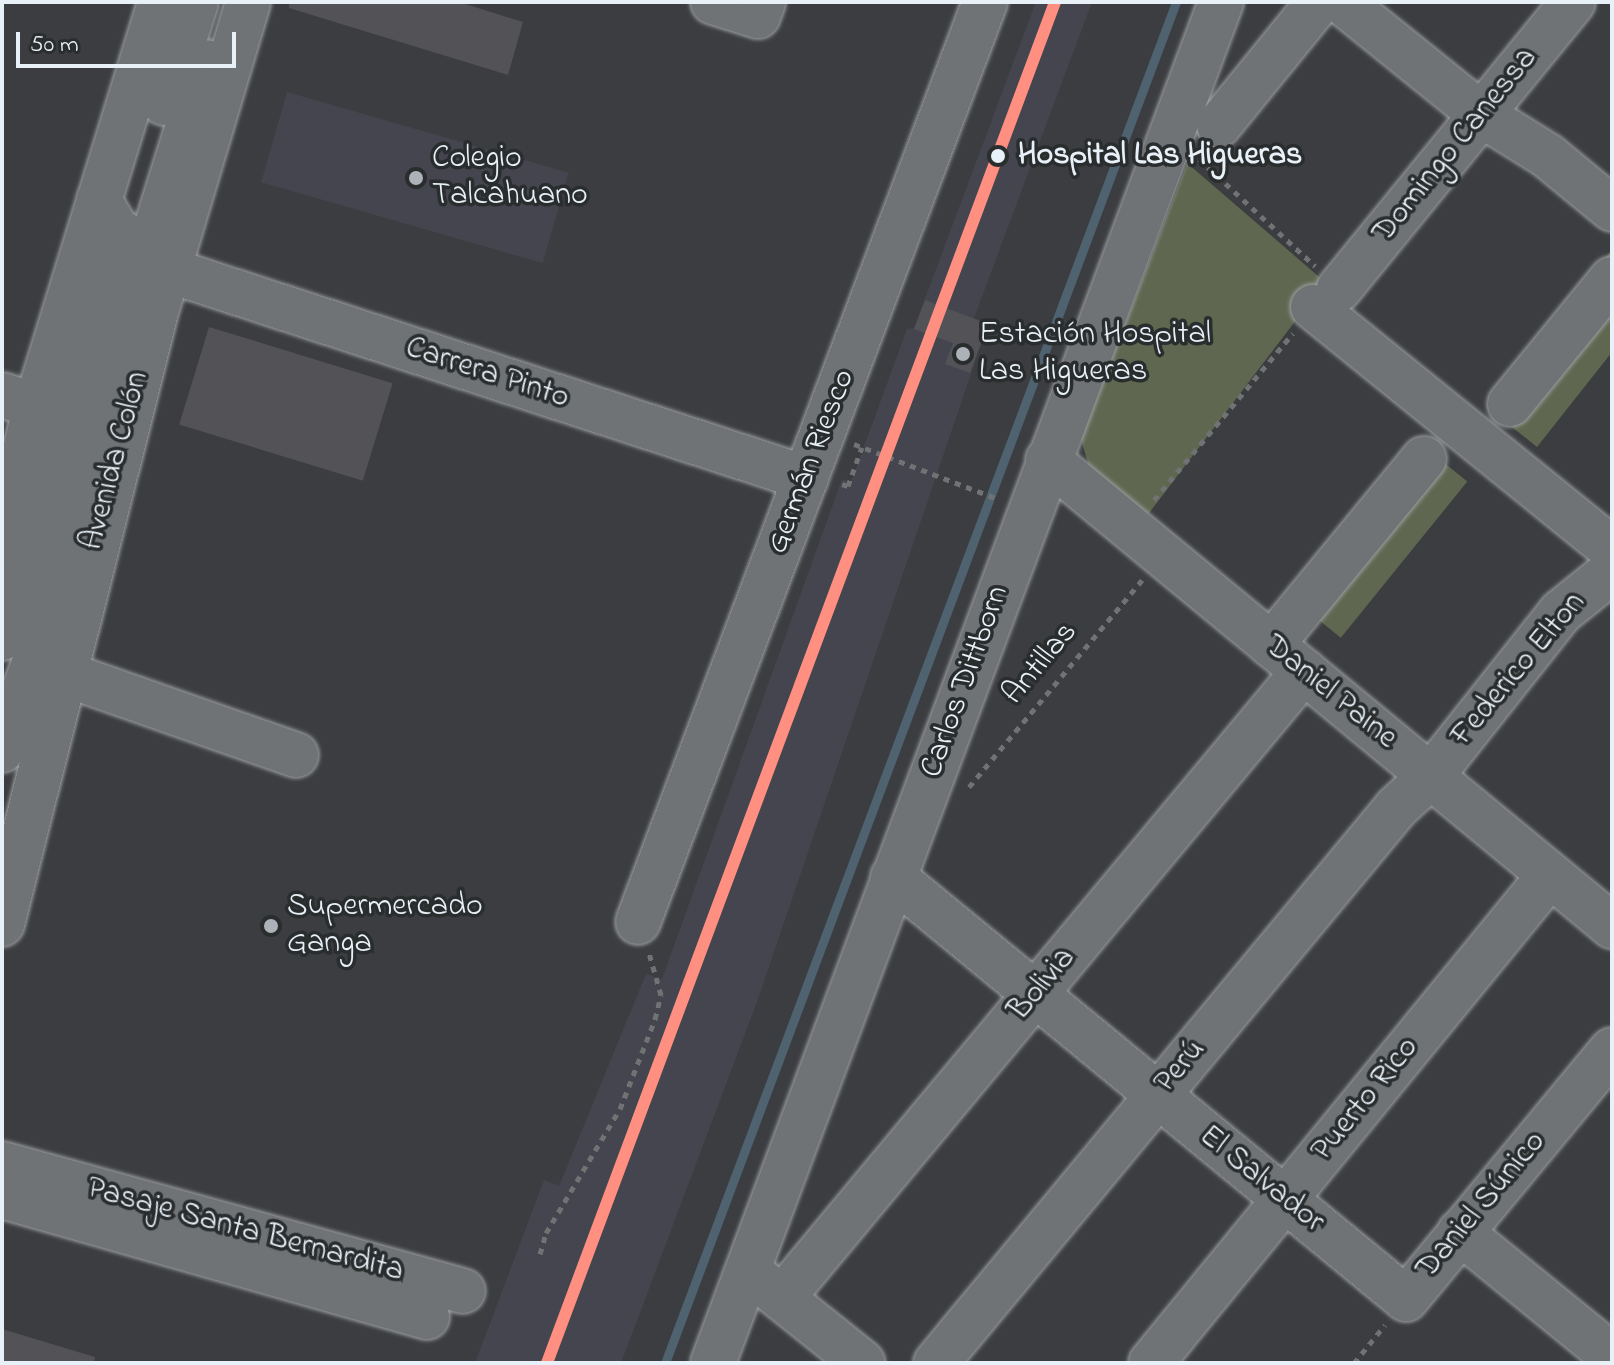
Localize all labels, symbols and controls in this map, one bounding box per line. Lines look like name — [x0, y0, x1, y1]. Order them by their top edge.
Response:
scale bar — [20, 16, 240, 66]
text: 50 m — [30, 28, 79, 63]
street label: Domingo Canessa — [1365, 41, 1547, 251]
place label: Hospital Las Higueras — [1018, 137, 1302, 175]
place label: Colegio Talcahuano — [432, 141, 588, 216]
marker: Hospital Las Higueras — [985, 143, 1011, 169]
marker: Colegio Talcahuano — [407, 169, 425, 187]
place label: Estación Hospital Las Higueras — [979, 317, 1211, 392]
street label: Carrera Pinto — [400, 330, 574, 418]
marker: Estación Hospital Las Higueras — [954, 345, 972, 363]
street label: Germán Riesco — [759, 365, 865, 559]
street label: Avenida Colón — [74, 368, 158, 554]
street label: Carlos Dittborn — [914, 581, 1018, 783]
street label: Federico Elton — [1443, 585, 1595, 755]
street label: Antillas — [995, 615, 1087, 713]
street label: Daniel Paine — [1256, 628, 1404, 758]
place label: Supermercado Ganga — [287, 889, 483, 964]
marker: Supermercado Ganga — [262, 917, 280, 935]
street label: Bolivia — [1001, 941, 1085, 1029]
street label: Puerto Rico — [1304, 1030, 1428, 1170]
street label: Perú — [1147, 1032, 1215, 1102]
street label: El Salvador — [1191, 1118, 1331, 1242]
street label: Daniel Súnico — [1409, 1124, 1555, 1288]
street label: Pasaje Santa Bernardita — [82, 1170, 408, 1292]

